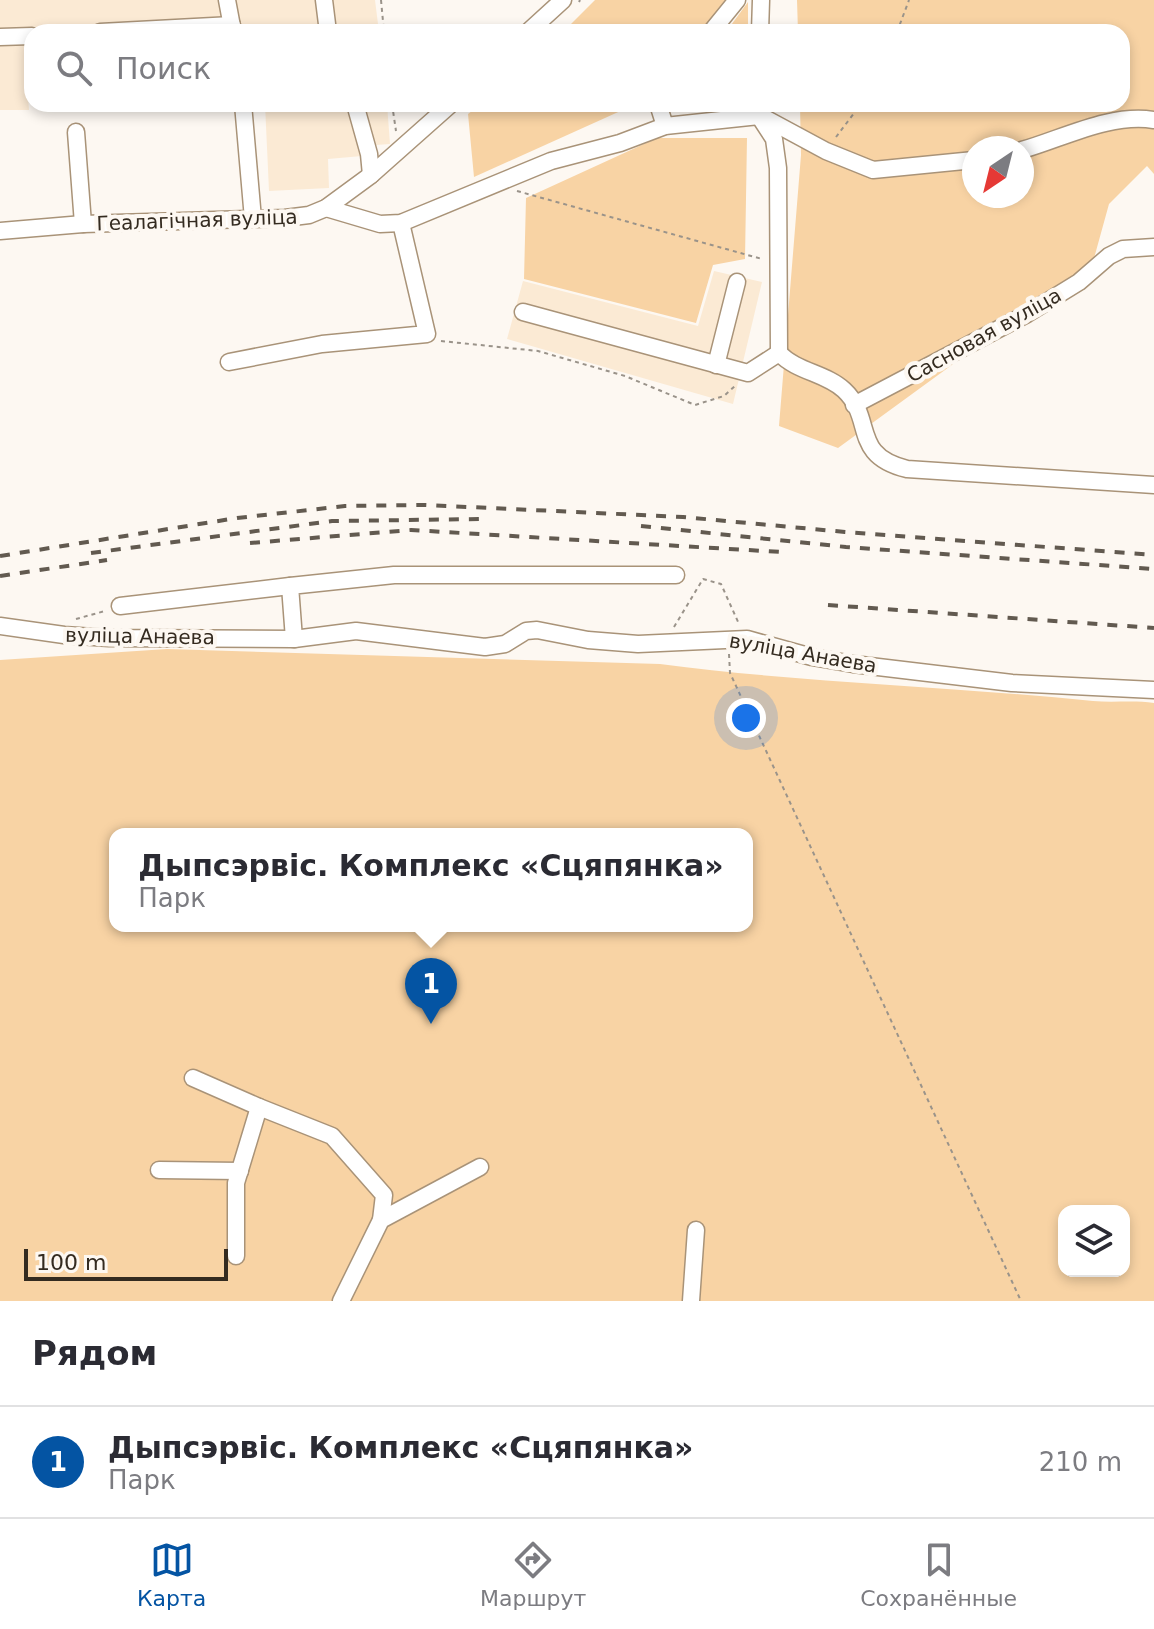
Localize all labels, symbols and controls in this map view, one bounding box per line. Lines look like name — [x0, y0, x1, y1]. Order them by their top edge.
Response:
search box — [24, 24, 1130, 112]
icon: search — [52, 46, 96, 90]
text: Поиск — [116, 51, 211, 86]
north arrow — [962, 136, 1034, 208]
street label: Геалагічная вуліца — [96, 204, 298, 236]
street label: Сасновая вуліца — [903, 283, 1065, 387]
street label: вуліца Анаева — [65, 623, 215, 649]
street label: вуліца Анаева — [727, 628, 879, 678]
your location — [726, 698, 766, 738]
popup — [109, 828, 753, 932]
text: Дыпсэрвіс. Комплекс «Сцяпянка» — [138, 848, 724, 883]
text: Парк — [138, 883, 206, 913]
pin: 1 — [405, 958, 457, 1024]
map controls — [1058, 1205, 1130, 1277]
button: layers — [1058, 1205, 1130, 1277]
scale bar — [24, 1245, 228, 1281]
text: 100 m — [36, 1250, 106, 1275]
text: Рядом — [32, 1333, 157, 1373]
text: Дыпсэрвіс. Комплекс «Сцяпянка» — [108, 1430, 693, 1465]
text: 1 — [49, 1447, 67, 1477]
text: 210 m — [1039, 1447, 1122, 1477]
text: Парк — [108, 1465, 176, 1495]
tab: Карта — [137, 1538, 206, 1611]
tab: Маршрут — [480, 1538, 586, 1611]
tab: Сохранённые — [860, 1538, 1017, 1611]

